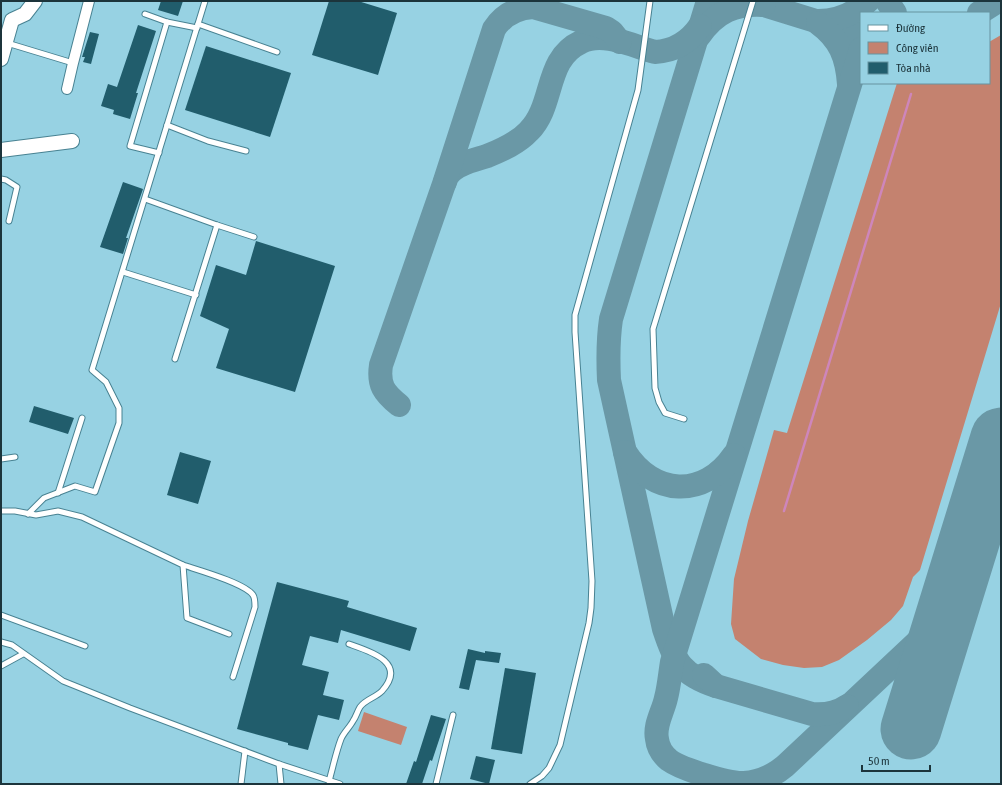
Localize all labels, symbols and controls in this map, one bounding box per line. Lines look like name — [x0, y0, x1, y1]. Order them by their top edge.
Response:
legend — [860, 12, 990, 84]
text: Đường — [896, 21, 926, 35]
text: Công viên — [896, 41, 939, 55]
text: Tòa nhà — [896, 61, 931, 75]
scale bar — [862, 747, 930, 773]
text: 50 m — [868, 754, 890, 768]

